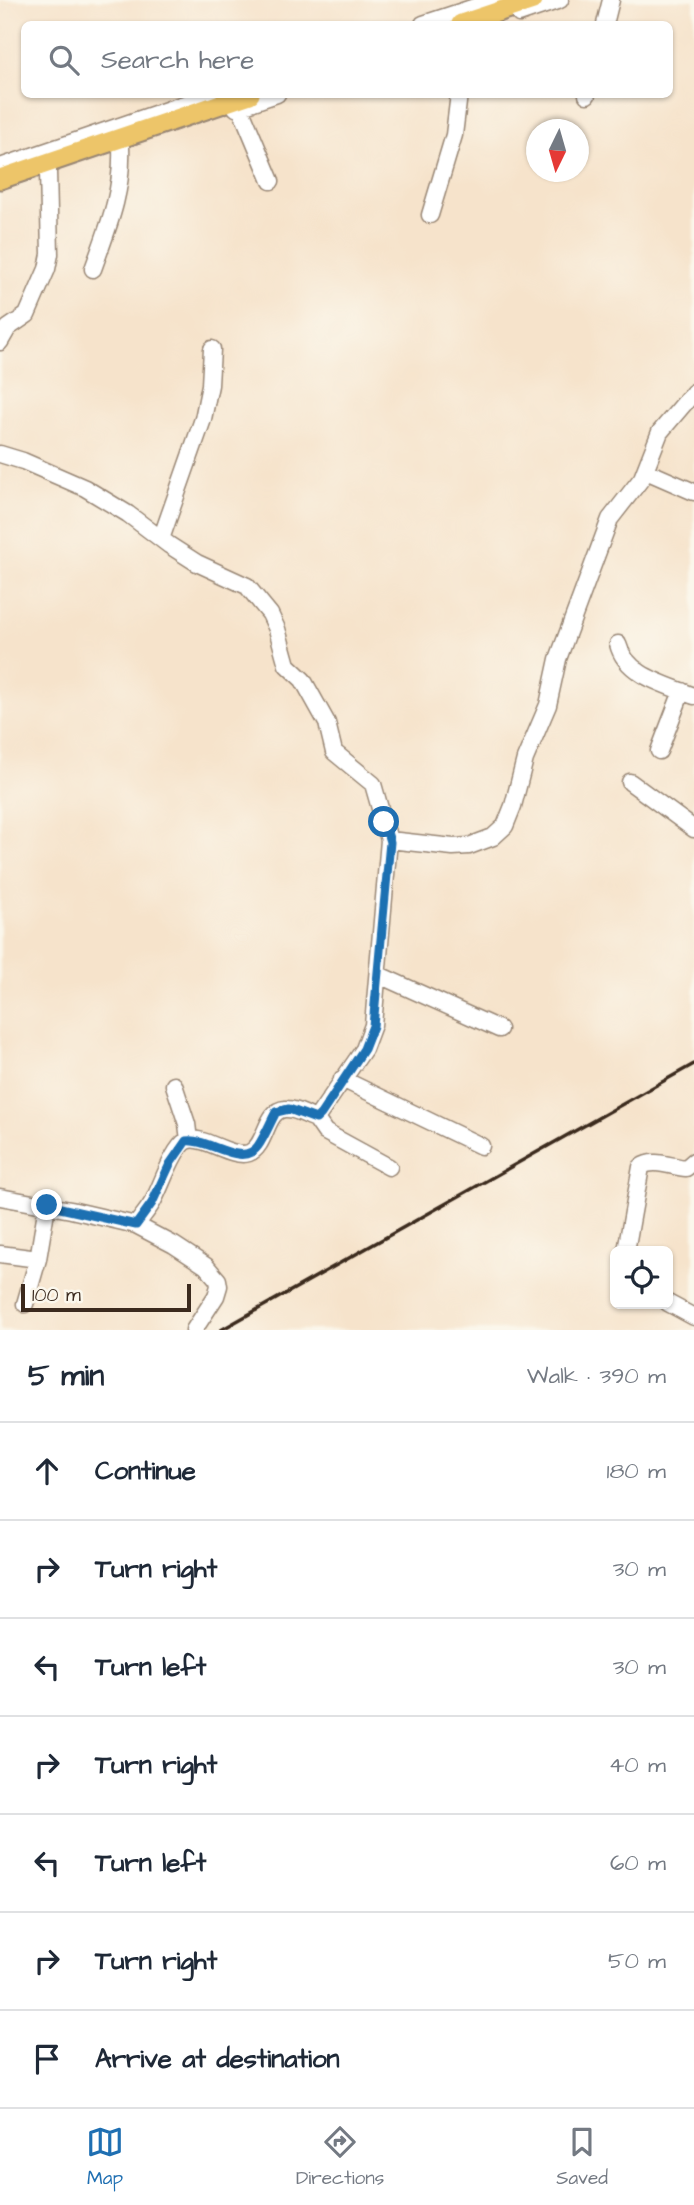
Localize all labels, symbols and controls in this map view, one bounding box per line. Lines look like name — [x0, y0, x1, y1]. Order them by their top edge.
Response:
search box — [21, 21, 673, 98]
icon: search — [45, 41, 83, 79]
text: Search here — [101, 42, 254, 78]
north arrow — [526, 119, 589, 182]
route start — [368, 806, 399, 837]
route end — [31, 1189, 62, 1220]
map controls — [610, 1246, 673, 1309]
button: locate — [610, 1246, 673, 1309]
scale bar — [21, 1281, 191, 1313]
text: 100 m — [32, 1282, 81, 1309]
text: 5 min — [28, 1355, 104, 1397]
text: Walk · 390 m — [527, 1360, 666, 1392]
icon: ahead — [28, 1452, 66, 1490]
text: Continue — [95, 1453, 196, 1489]
text: 180 m — [607, 1455, 666, 1487]
icon: right — [28, 1550, 66, 1588]
text: Turn right — [95, 1551, 217, 1587]
text: 30 m — [613, 1553, 666, 1585]
icon: left — [28, 1648, 66, 1686]
text: Turn left — [95, 1649, 206, 1685]
text: 30 m — [613, 1651, 666, 1683]
icon: right — [28, 1746, 66, 1784]
text: Turn right — [95, 1747, 217, 1783]
text: 40 m — [609, 1749, 666, 1781]
icon: left — [28, 1844, 66, 1882]
text: Turn left — [95, 1845, 206, 1881]
text: 60 m — [610, 1847, 666, 1879]
icon: right — [28, 1942, 66, 1980]
text: Turn right — [95, 1943, 217, 1979]
text: 50 m — [608, 1945, 666, 1977]
icon: arrive — [28, 2040, 66, 2078]
text: Arrive at destination — [95, 2041, 340, 2077]
tab: Map — [86, 2123, 124, 2192]
tab: Directions — [296, 2123, 384, 2192]
tab: Saved — [556, 2123, 608, 2192]

